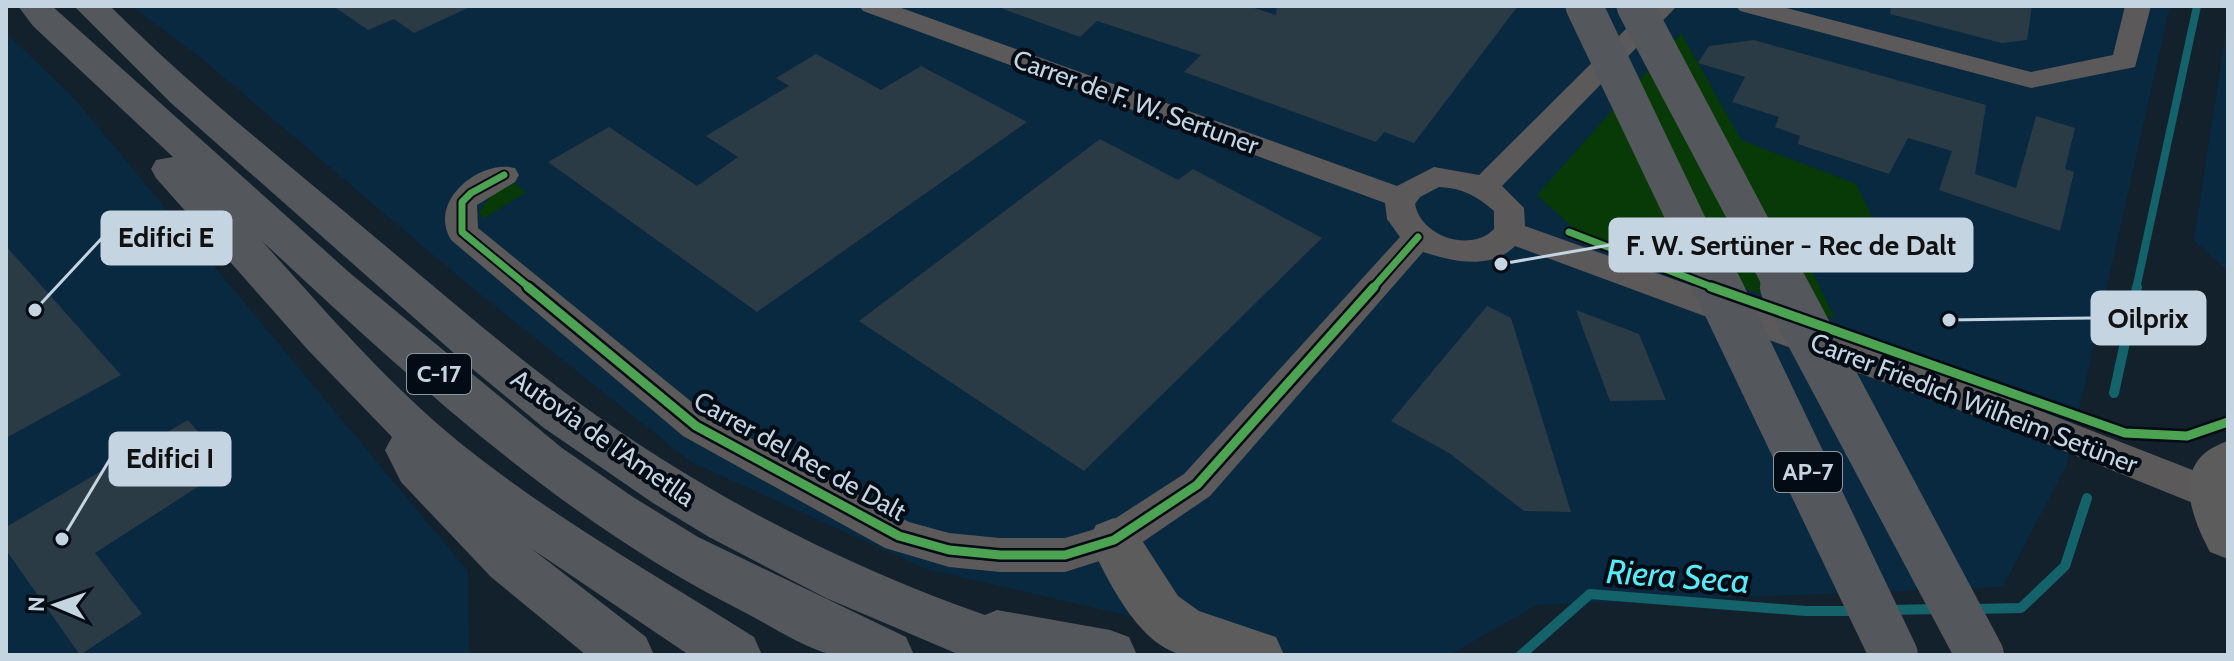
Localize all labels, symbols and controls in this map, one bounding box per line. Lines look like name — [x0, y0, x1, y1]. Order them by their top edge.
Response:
street label: Carrer de F. W. Sertuner — [1009, 43, 1264, 162]
callout: Edifici E — [102, 212, 231, 264]
callout: F. W. Sertüner - Rec de Dalt — [1610, 219, 1972, 271]
text: Edifici E — [118, 220, 214, 254]
text: F. W. Sertüner - Rec de Dalt — [1626, 228, 1956, 262]
callout: Oilprix — [2092, 292, 2205, 344]
text: Oilprix — [2108, 301, 2189, 335]
street label: Carrer Friedich Wilheim Setüner — [1806, 326, 2143, 481]
road number: C-17 — [407, 354, 471, 394]
street label: Autovia de l'Ametlla — [505, 363, 702, 514]
street label: Carrer del Rec de Dalt — [688, 384, 912, 528]
callout: Edifici I — [110, 433, 230, 485]
text: Edifici I — [126, 441, 214, 475]
road number: AP-7 — [1774, 452, 1842, 492]
water label: Riera Seca — [1605, 550, 1751, 602]
north arrow — [16, 565, 96, 645]
text: N — [23, 596, 50, 613]

